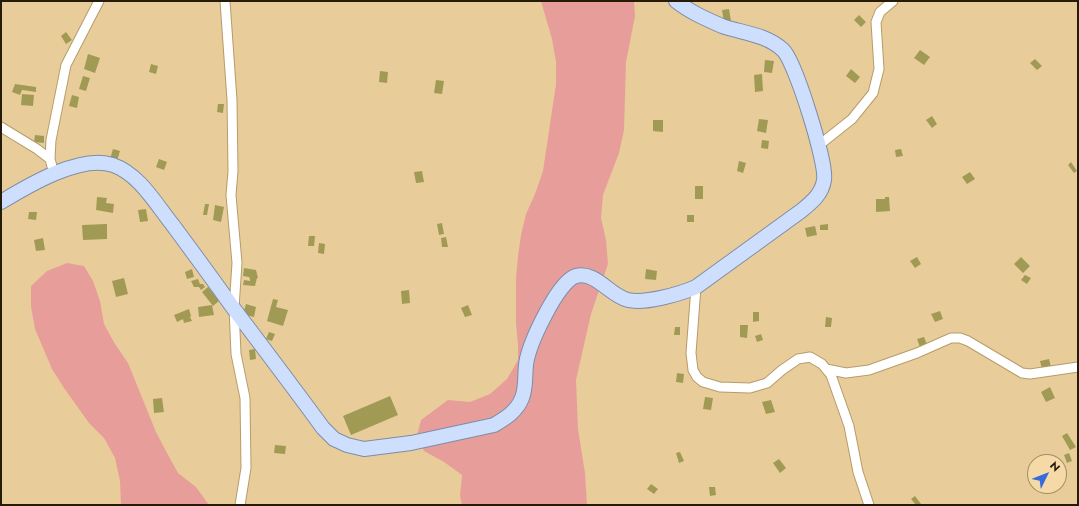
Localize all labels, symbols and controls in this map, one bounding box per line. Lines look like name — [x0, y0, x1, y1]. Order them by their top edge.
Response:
north arrow — [1027, 454, 1067, 494]
text: N — [1046, 458, 1064, 475]

